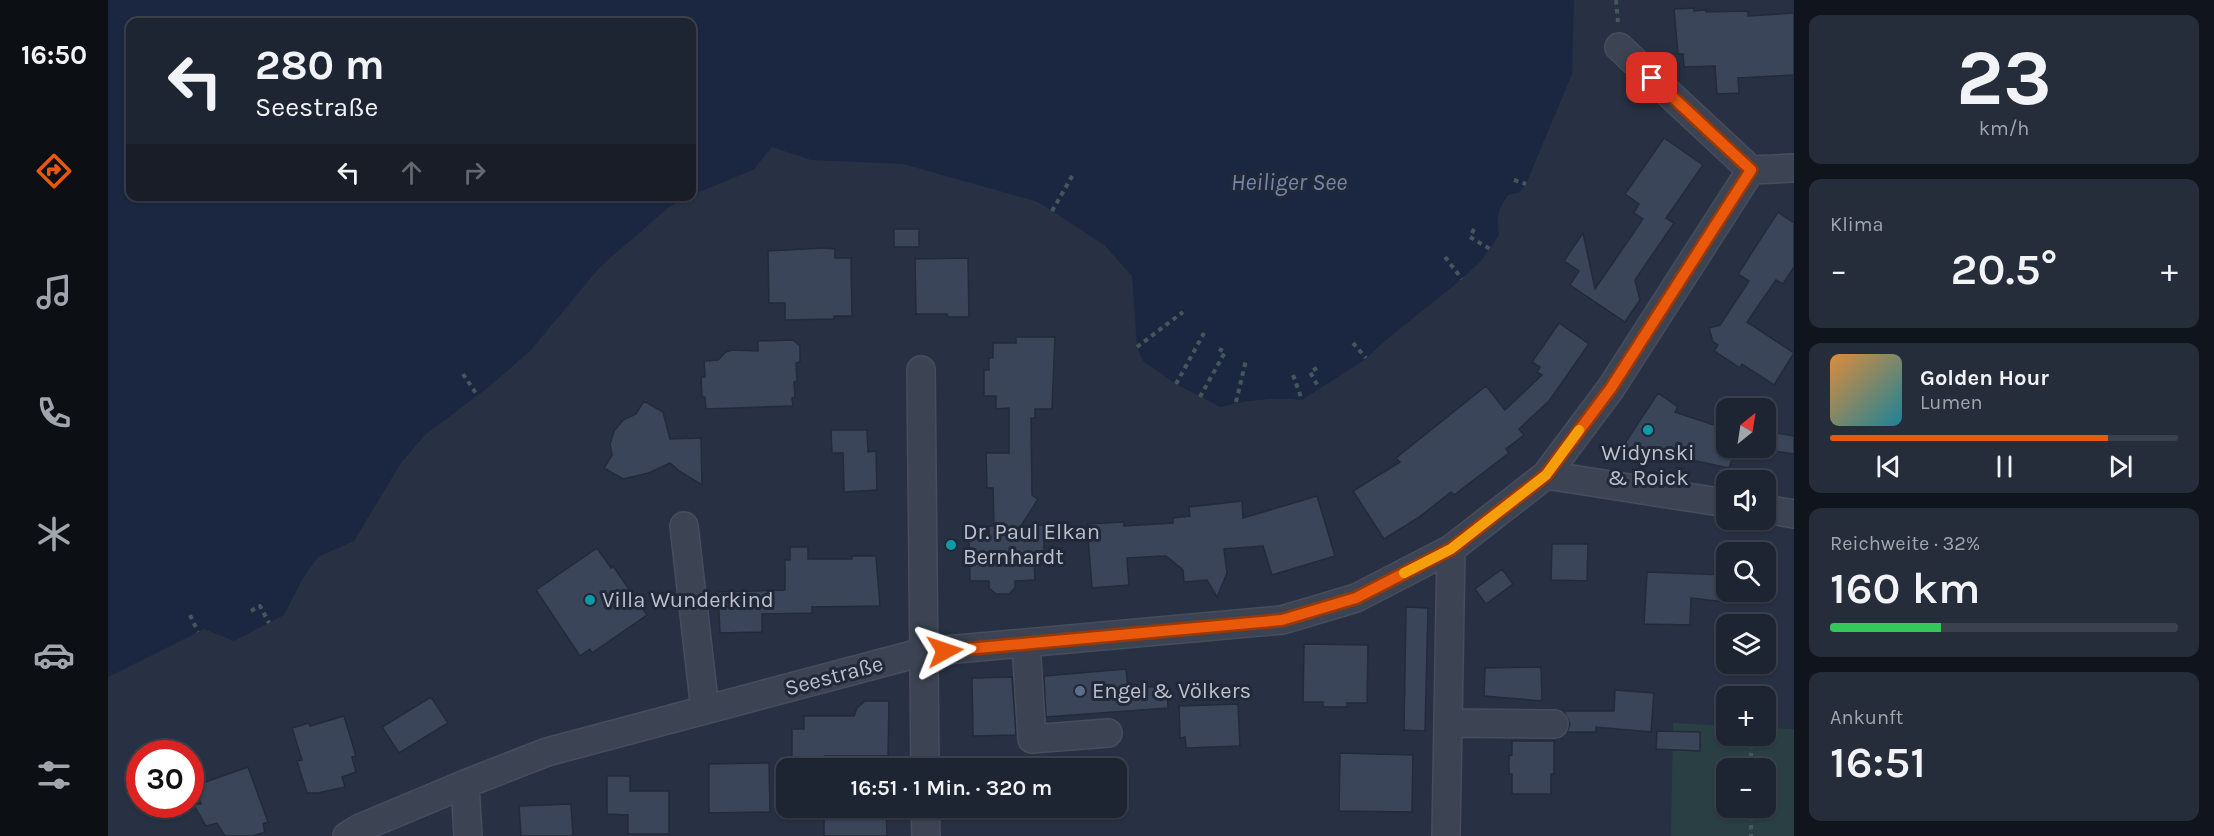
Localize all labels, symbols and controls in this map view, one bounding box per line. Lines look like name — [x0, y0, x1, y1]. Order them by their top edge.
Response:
text: 23 — [1956, 32, 2052, 124]
text: 16:50 — [21, 39, 87, 71]
text: 280 m — [255, 40, 385, 90]
icon: left — [156, 42, 234, 120]
pin — [1626, 52, 1677, 103]
icon: arrive — [1635, 61, 1668, 94]
text: Seestraße — [255, 91, 378, 123]
text: km/h — [1979, 117, 2029, 140]
icon: directions — [33, 150, 75, 192]
icon: left — [332, 156, 365, 189]
icon: ahead — [395, 156, 428, 189]
icon: right — [458, 156, 491, 189]
water label: Heiliger See — [1231, 168, 1347, 196]
text: Klima — [1830, 213, 1883, 236]
text: 20.5° — [1951, 243, 2057, 295]
text: − — [1830, 251, 1847, 289]
text: + — [2161, 251, 2178, 289]
icon: music — [33, 271, 75, 313]
text: Golden Hour — [1920, 365, 2049, 391]
text: Lumen — [1920, 391, 1983, 414]
icon: phone — [33, 392, 75, 434]
north arrow — [1716, 398, 1776, 458]
map controls — [1716, 398, 1776, 818]
marker: Widynski & Roick — [1641, 423, 1655, 437]
place label: Widynski & Roick — [1601, 440, 1695, 491]
icon: previous — [1872, 450, 1905, 483]
icon: pause — [1988, 450, 2021, 483]
icon: next — [2104, 450, 2137, 483]
button: sound — [1716, 470, 1776, 530]
icon: climate — [33, 513, 75, 555]
place label: Dr. Paul Elkan Bernhardt — [963, 519, 1100, 570]
text: Reichweite · 32% — [1830, 532, 1980, 555]
marker: Dr. Paul Elkan Bernhardt — [944, 538, 958, 552]
button: search — [1716, 542, 1776, 602]
text: 160 km — [1830, 562, 1981, 614]
place label: Villa Wunderkind — [602, 587, 774, 613]
marker: Villa Wunderkind — [583, 593, 597, 607]
button: layers — [1716, 614, 1776, 674]
position arrow — [913, 619, 977, 683]
icon: car — [33, 634, 75, 676]
street label: Seestraße — [782, 650, 886, 702]
place label: Engel & Völkers — [1092, 678, 1251, 704]
marker: Engel & Völkers — [1073, 684, 1087, 698]
button: + — [1716, 686, 1776, 746]
text: Ankunft — [1830, 706, 1903, 729]
text: 16:51 — [1830, 736, 1926, 788]
speed limit sign: 30 — [126, 740, 204, 818]
icon: filters — [33, 754, 75, 796]
button: − — [1716, 758, 1776, 818]
text: 16:51 · 1 Min. · 320 m — [851, 775, 1052, 801]

